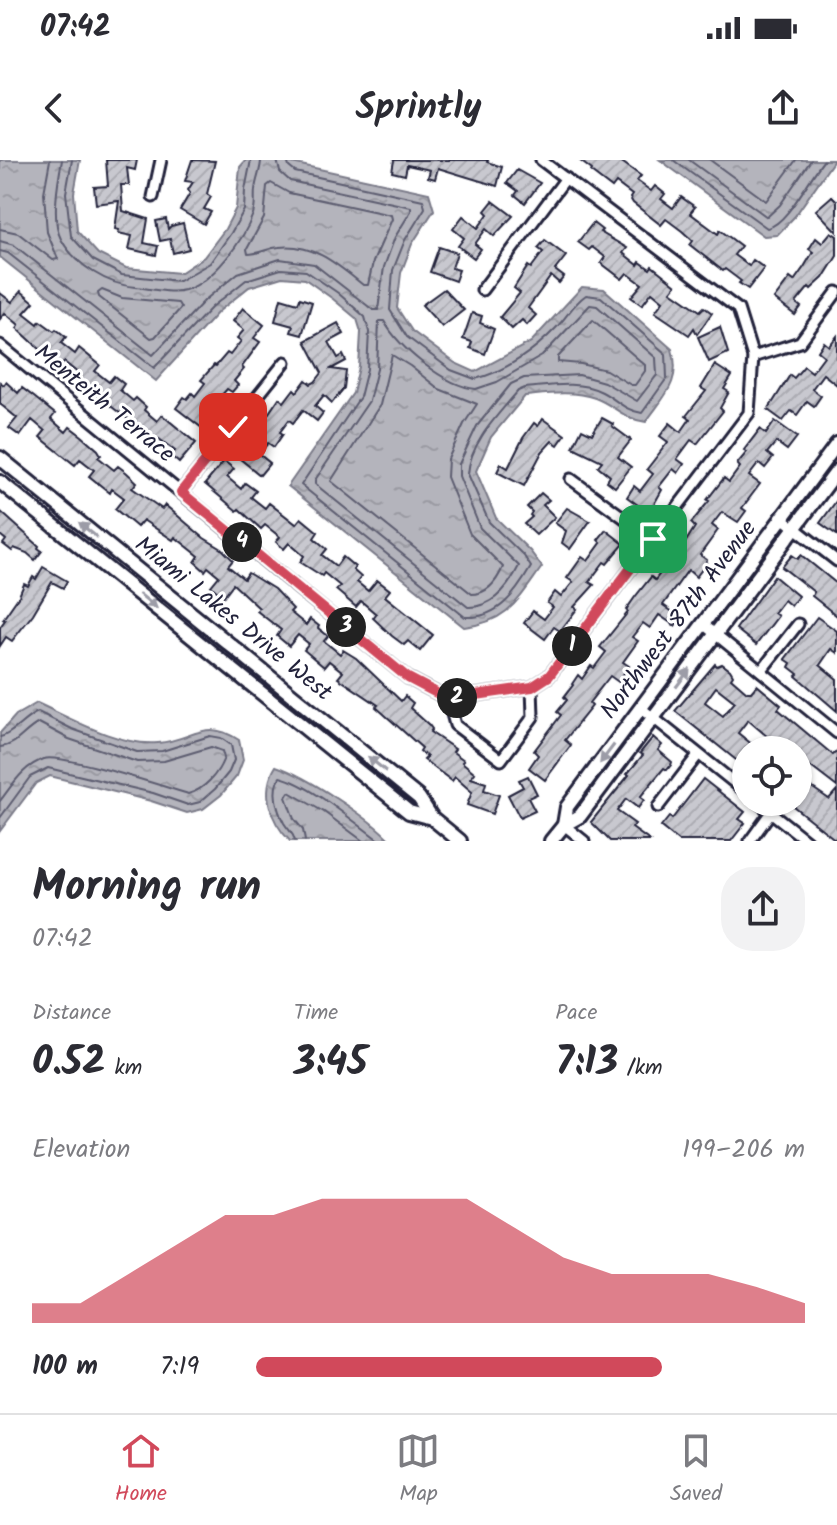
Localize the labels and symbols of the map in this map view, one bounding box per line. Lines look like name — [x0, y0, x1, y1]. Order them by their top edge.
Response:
street label: Menteith Terrace — [25, 335, 183, 474]
pin — [199, 393, 267, 461]
pin — [619, 505, 687, 573]
street label: Northwest 87th Avenue — [591, 512, 767, 728]
one-way arrow — [78, 522, 98, 539]
pin: 4 — [222, 522, 262, 562]
street label: Miami Lakes Drive West — [125, 527, 341, 712]
one-way arrow — [137, 593, 158, 610]
pin: 3 — [326, 607, 366, 647]
pin: 1 — [552, 626, 592, 666]
one-way arrow — [674, 668, 690, 689]
pin: 2 — [437, 678, 477, 718]
one-way arrow — [599, 743, 615, 764]
one-way arrow — [367, 756, 387, 773]

